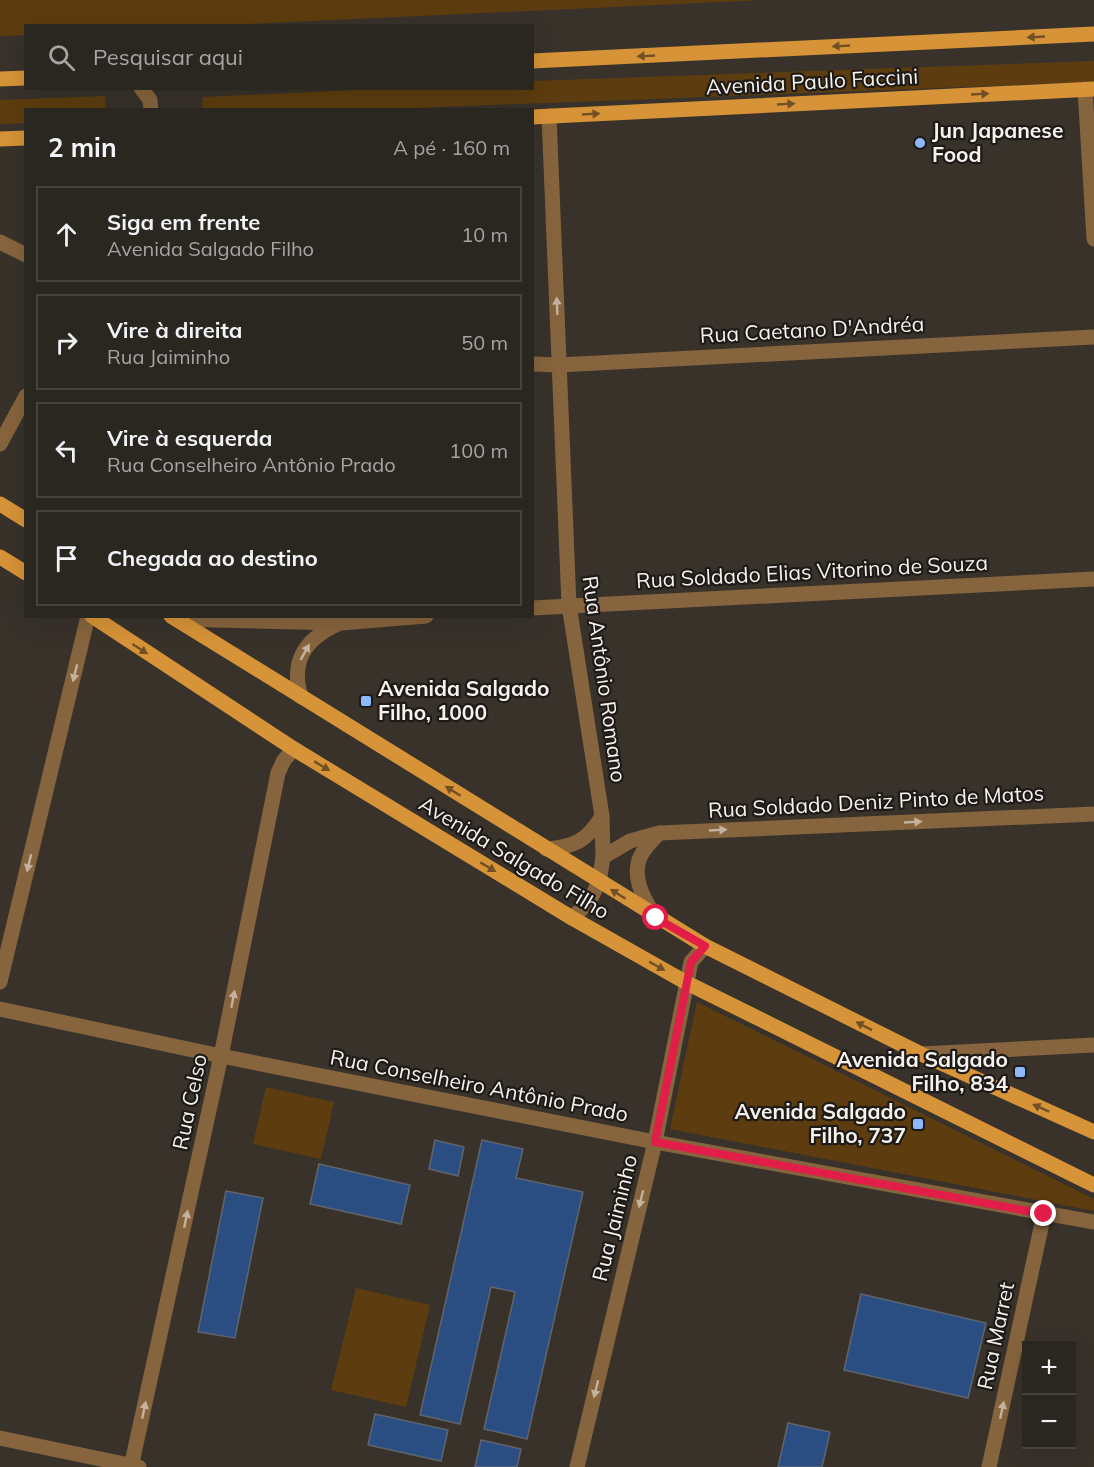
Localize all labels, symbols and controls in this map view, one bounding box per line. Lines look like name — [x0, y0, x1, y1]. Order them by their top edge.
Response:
search box — [24, 24, 534, 90]
one-way arrow — [1026, 32, 1045, 41]
icon: search — [45, 41, 78, 74]
one-way arrow — [831, 42, 850, 51]
text: Pesquisar aqui — [93, 43, 243, 71]
one-way arrow — [637, 51, 656, 60]
street label: Avenida Paulo Faccini — [705, 62, 919, 100]
one-way arrow — [971, 90, 990, 99]
one-way arrow — [776, 99, 795, 109]
one-way arrow — [581, 109, 600, 118]
place label: Jun Japanese Food — [932, 117, 1063, 167]
text: 2 min — [48, 131, 117, 164]
text: A pé · 160 m — [393, 135, 510, 160]
marker: Jun Japanese Food — [913, 136, 927, 150]
text: Siga em frente — [107, 208, 260, 236]
icon: ahead — [50, 218, 83, 251]
text: 10 m — [461, 222, 508, 247]
text: Avenida Salgado Filho — [107, 236, 314, 261]
one-way arrow — [552, 297, 561, 316]
street label: Rua Caetano D'Andréa — [699, 310, 925, 348]
text: Vire à direita — [107, 316, 242, 344]
icon: right — [50, 326, 83, 359]
text: 50 m — [461, 330, 508, 355]
text: Rua Jaiminho — [107, 344, 230, 369]
text: Vire à esquerda — [107, 424, 272, 452]
icon: left — [50, 434, 83, 467]
text: 100 m — [449, 438, 508, 463]
text: Rua Conselheiro Antônio Prado — [107, 452, 396, 477]
icon: arrive — [50, 542, 83, 575]
text: Chegada ao destino — [107, 544, 318, 572]
street label: Rua Soldado Elias Vitorino de Souza — [635, 549, 989, 593]
street label: Rua Antônio Romano — [578, 574, 632, 784]
one-way arrow — [132, 643, 149, 654]
one-way arrow — [300, 643, 310, 660]
one-way arrow — [69, 664, 79, 683]
place label: Avenida Salgado Filho, 1000 — [378, 675, 549, 725]
marker: Avenida Salgado Filho, 1000 — [359, 694, 373, 708]
one-way arrow — [314, 761, 330, 772]
street label: Rua Soldado Deniz Pinto de Matos — [707, 779, 1045, 823]
one-way arrow — [445, 786, 461, 797]
street label: Avenida Salgado Filho — [415, 790, 614, 924]
one-way arrow — [903, 817, 922, 826]
one-way arrow — [708, 826, 727, 835]
one-way arrow — [23, 854, 33, 872]
one-way arrow — [480, 862, 496, 873]
one-way arrow — [610, 889, 626, 900]
route start — [642, 904, 668, 930]
one-way arrow — [649, 961, 666, 971]
one-way arrow — [229, 989, 238, 1008]
one-way arrow — [855, 1021, 872, 1031]
street label: Rua Conselheiro Antônio Prado — [328, 1043, 630, 1127]
place label: Avenida Salgado Filho, 834 — [837, 1046, 1008, 1096]
street label: Rua Celso — [166, 1052, 212, 1152]
marker: Avenida Salgado Filho, 834 — [1013, 1065, 1027, 1079]
place label: Avenida Salgado Filho, 737 — [735, 1098, 906, 1148]
one-way arrow — [1032, 1104, 1049, 1113]
marker: Avenida Salgado Filho, 737 — [911, 1117, 925, 1131]
street label: Rua Jaiminho — [586, 1152, 642, 1284]
one-way arrow — [636, 1190, 646, 1208]
route end — [1030, 1200, 1056, 1226]
one-way arrow — [181, 1210, 191, 1229]
street label: Rua Marret — [971, 1280, 1019, 1392]
map controls — [1022, 1341, 1076, 1449]
button: + — [1022, 1341, 1076, 1395]
one-way arrow — [590, 1380, 600, 1398]
button: − — [1022, 1395, 1076, 1449]
one-way arrow — [140, 1400, 149, 1419]
one-way arrow — [997, 1401, 1007, 1419]

